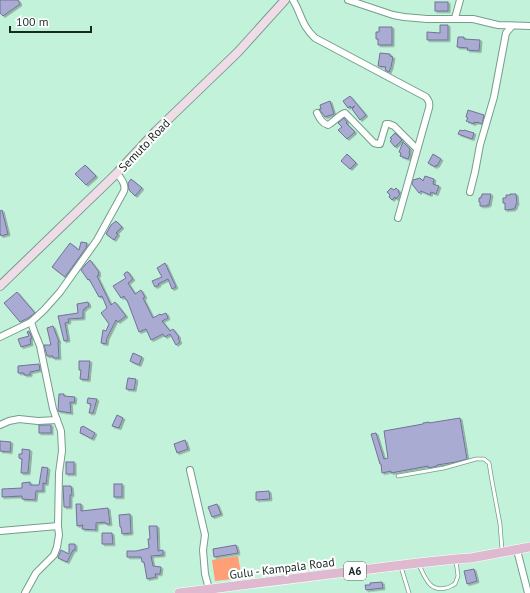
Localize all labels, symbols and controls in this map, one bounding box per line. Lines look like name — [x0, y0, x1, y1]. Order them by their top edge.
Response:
scale bar — [10, 8, 91, 34]
text: 100 m — [16, 14, 49, 29]
street label: Semuto Road — [115, 115, 173, 175]
street label: Gulu - Kampala Road — [229, 554, 335, 582]
road number: A6 — [344, 562, 366, 580]

